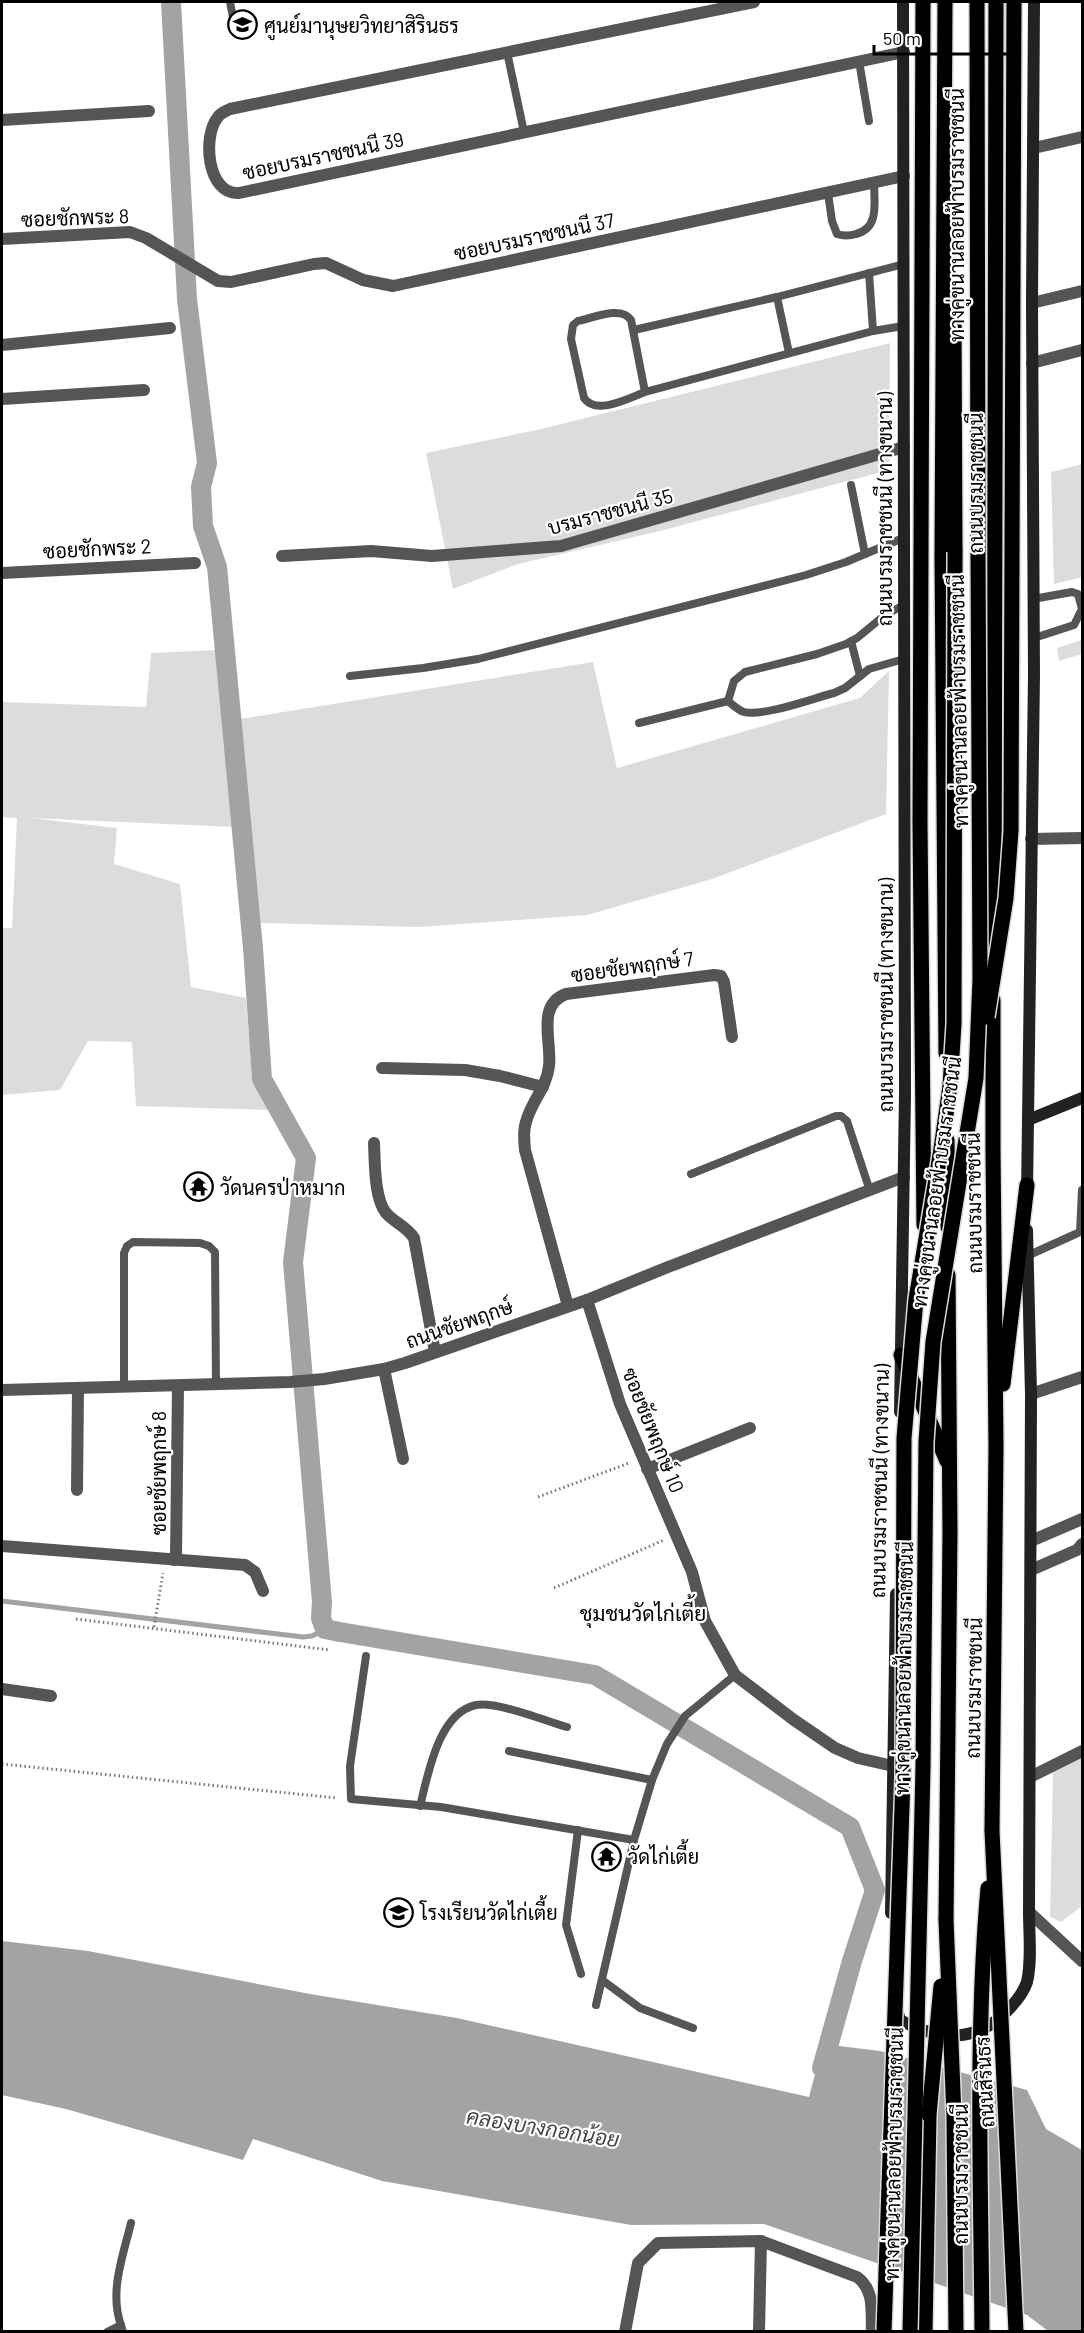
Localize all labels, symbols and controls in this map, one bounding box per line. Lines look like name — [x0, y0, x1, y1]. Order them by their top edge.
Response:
school or university icon: ศูนย์มานุษยวิทยาสิรินธร — [227, 9, 259, 41]
place label: ศูนย์มานุษยวิทยาสิรินธร — [264, 12, 459, 41]
scale bar — [874, 18, 1014, 56]
text: 50 m — [883, 27, 921, 49]
street label: ทางคู่ขนานลอยฟ้าบรมราชชนนี — [944, 88, 972, 342]
street label: ซอยบรมราชชนนี 39 — [240, 126, 406, 184]
street label: ซอยชักพระ 8 — [20, 203, 130, 231]
street label: ซอยบรมราชชนนี 37 — [452, 207, 617, 265]
street label: ถนนบรมราชชนนี (ทางขนาน) — [872, 391, 896, 626]
street label: ถนนบรมราชชนนี — [963, 412, 987, 554]
street label: บรมราชชนนี 35 — [545, 483, 675, 539]
street label: ซอยชักพระ 2 — [42, 533, 152, 563]
street label: ทางคู่ขนานลอยฟ้าบรมราชชนนี — [944, 574, 976, 828]
street label: ถนนบรมราชชนนี (ทางขนาน) — [873, 877, 897, 1112]
street label: ซอยชัยพฤกษ์ 7 — [569, 944, 696, 987]
street label: ทางคู่ขนานลอยฟ้าบรมราชชนนี — [906, 1055, 970, 1310]
street label: ถนนบรมราชชนนี — [960, 1132, 986, 1274]
temple icon: วัดนครป่าหมาก — [183, 1171, 215, 1203]
place label: วัดนครป่าหมาก — [220, 1175, 346, 1199]
street label: ถนนชัยพฤกษ์ — [402, 1292, 516, 1353]
street label: ถนนบรมราชชนนี (ทางขนาน) — [865, 1363, 893, 1598]
street label: ซอยชัยพฤกษ์ 10 — [617, 1364, 691, 1496]
street label: ซอยชัยพฤกษ์ 8 — [145, 1411, 171, 1535]
street label: ทางคู่ขนานลอยฟ้าบรมราชชนนี — [889, 1541, 921, 1795]
district label: ชุมชนวัดไก่เตี้ย — [580, 1594, 706, 1628]
street label: ถนนบรมราชชนนี — [960, 1617, 986, 1759]
place label: วัดไก่เตี้ย — [628, 1839, 699, 1868]
temple icon: วัดไก่เตี้ย — [591, 1840, 623, 1872]
place label: โรงเรียนวัดไก่เตี้ย — [419, 1895, 558, 1924]
school or university icon: โรงเรียนวัดไก่เตี้ย — [383, 1896, 415, 1928]
street label: ทางคู่ขนานลอยฟ้าบรมราชชนนี — [879, 2027, 911, 2281]
street label: ถนนสิรินธร — [970, 2036, 998, 2128]
water label: คลองบางกอกน้อย — [465, 2103, 621, 2151]
street label: ถนนบรมราชชนนี — [948, 2103, 972, 2245]

